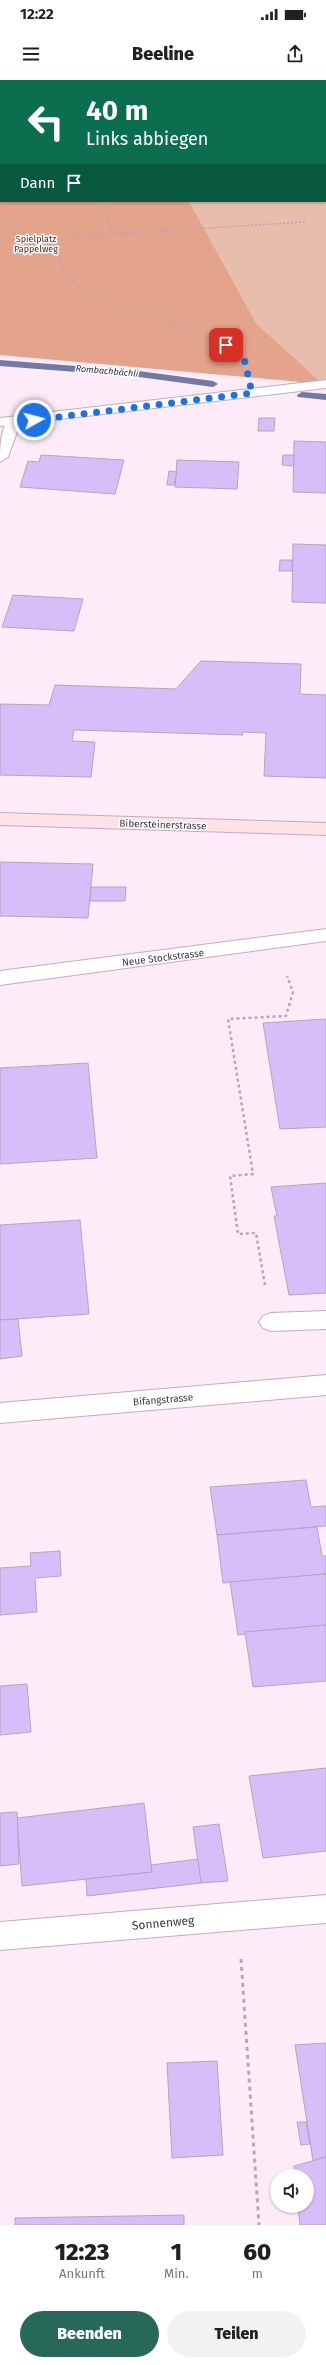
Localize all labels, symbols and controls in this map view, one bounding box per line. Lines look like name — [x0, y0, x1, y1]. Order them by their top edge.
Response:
text: 12:22 — [20, 5, 54, 23]
icon: menu — [20, 43, 42, 65]
text: Beeline — [132, 43, 194, 65]
icon: share — [284, 43, 306, 65]
text: 40 m — [86, 94, 149, 127]
icon: left — [20, 96, 72, 148]
text: Links abbiegen — [86, 128, 208, 150]
icon: arrive — [63, 172, 85, 194]
text: Dann — [20, 174, 55, 192]
park label: Spielplatz Pappelweg — [14, 234, 58, 254]
pin — [209, 328, 243, 362]
icon: arrive — [215, 334, 237, 356]
water label: Rombachbächli — [75, 363, 139, 379]
position arrow — [13, 399, 55, 441]
street label: Bibersteinerstrasse — [119, 817, 207, 833]
street label: Neue Stockstrasse — [121, 947, 205, 969]
street label: Bifangstrasse — [133, 1391, 194, 1409]
street label: Sonnenweg — [131, 1913, 196, 1933]
map controls — [270, 2169, 314, 2213]
button: sound — [270, 2169, 314, 2213]
text: 12:23 — [55, 2238, 109, 2266]
text: 1 — [171, 2238, 182, 2266]
text: 60 — [243, 2238, 271, 2266]
text: Ankunft — [59, 2266, 105, 2281]
text: Min. — [164, 2266, 189, 2281]
text: m — [252, 2266, 263, 2281]
button: Beenden — [20, 2311, 159, 2357]
button: Teilen — [167, 2311, 306, 2357]

